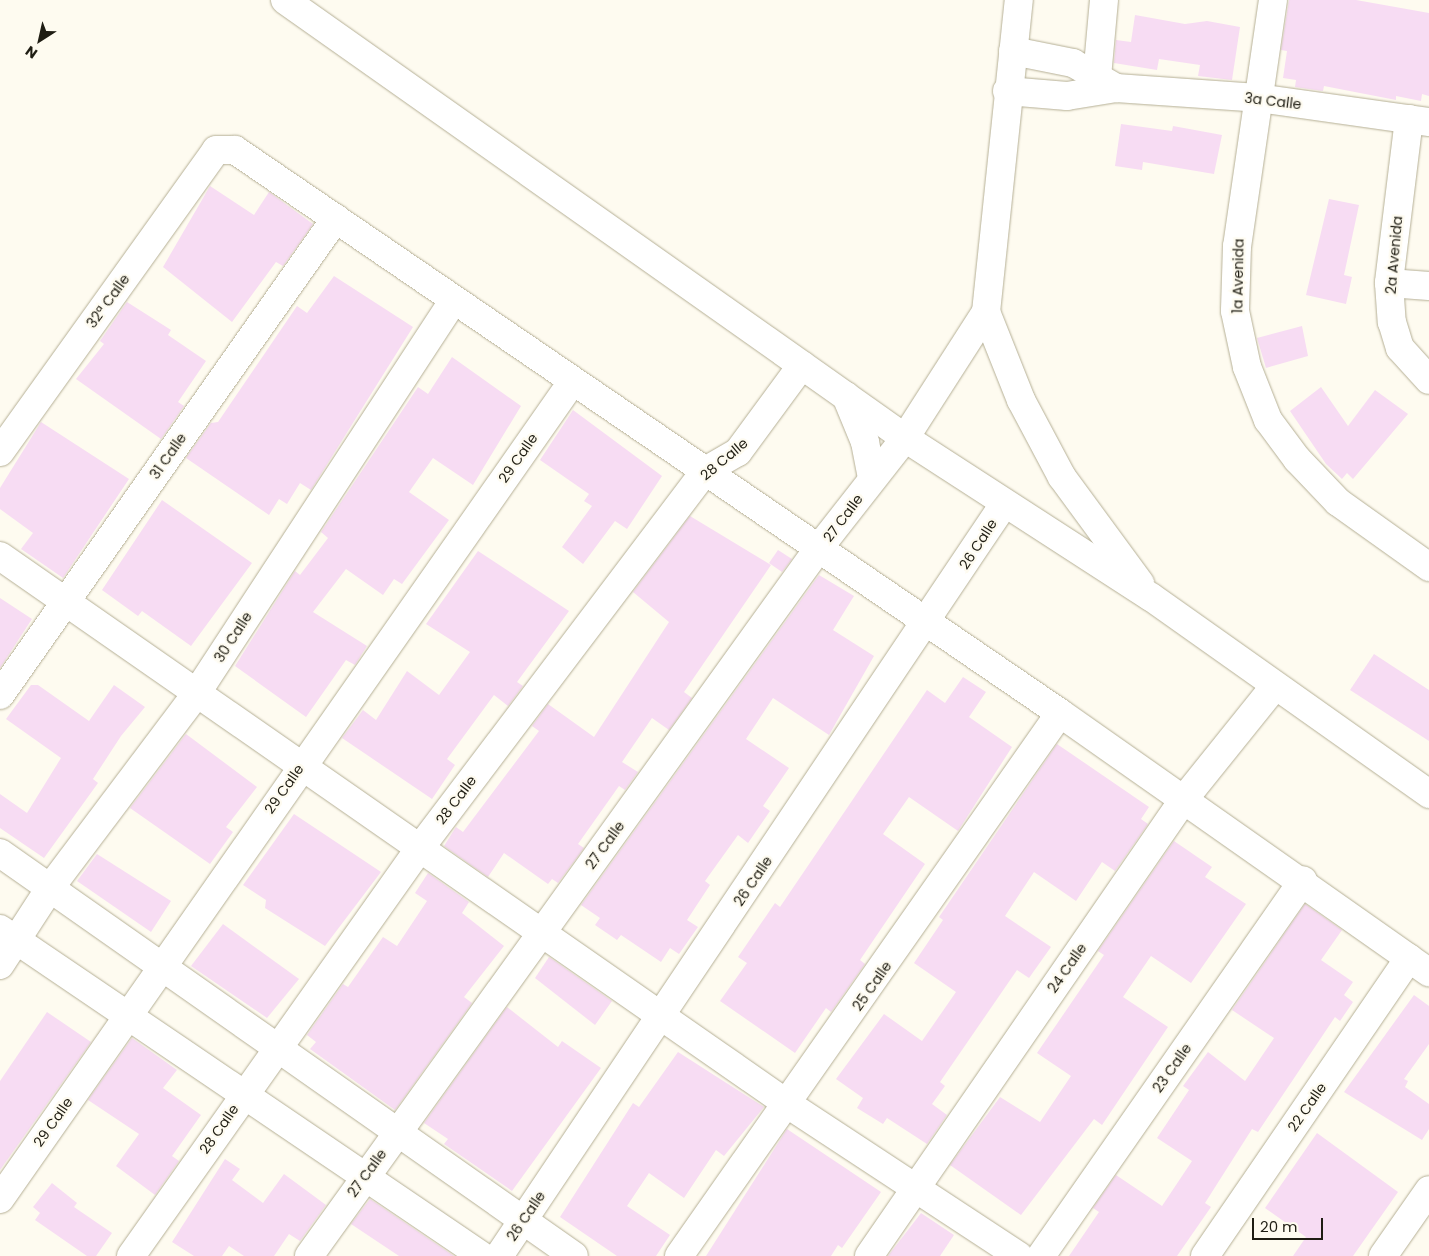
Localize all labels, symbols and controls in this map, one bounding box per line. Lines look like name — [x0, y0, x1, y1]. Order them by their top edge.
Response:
north arrow — [15, 15, 65, 65]
text: N — [21, 41, 41, 63]
street label: 3a Calle — [1244, 89, 1302, 113]
street label: 2a Avenida — [1382, 215, 1406, 295]
street label: 1a Avenida — [1229, 238, 1247, 314]
street label: 32ª Calle — [83, 271, 133, 331]
street label: 31 Calle — [146, 430, 190, 482]
street label: 29 Calle — [495, 430, 541, 486]
street label: 28 Calle — [697, 434, 751, 484]
street label: 27 Calle — [820, 491, 866, 545]
street label: 26 Calle — [956, 516, 1000, 572]
street label: 30 Calle — [211, 609, 255, 665]
street label: 29 Calle — [261, 761, 307, 817]
street label: 28 Calle — [432, 772, 480, 828]
street label: 27 Calle — [582, 818, 628, 872]
street label: 26 Calle — [730, 853, 776, 909]
street label: 24 Calle — [1044, 940, 1090, 996]
street label: 25 Calle — [849, 958, 895, 1014]
street label: 23 Calle — [1149, 1040, 1195, 1096]
street label: 22 Calle — [1284, 1079, 1330, 1135]
street label: 29 Calle — [30, 1094, 76, 1150]
street label: 28 Calle — [196, 1101, 242, 1157]
street label: 27 Calle — [344, 1146, 390, 1200]
street label: 26 Calle — [503, 1188, 549, 1244]
scale bar — [1254, 1208, 1325, 1240]
text: 20 m — [1260, 1216, 1298, 1237]

